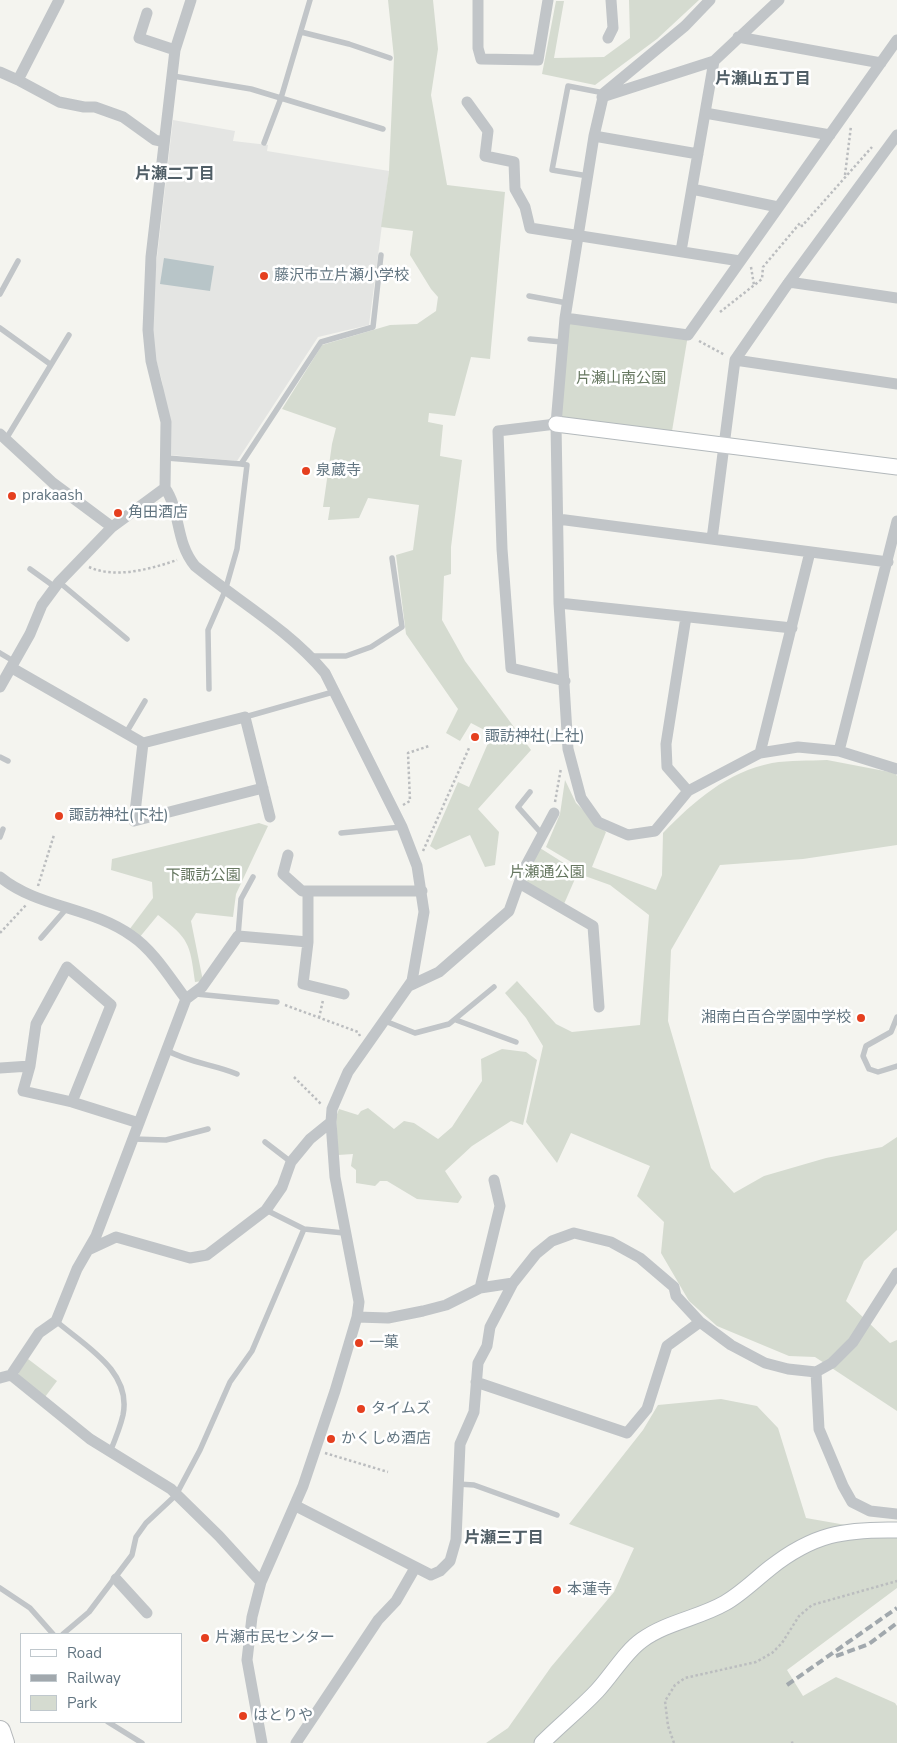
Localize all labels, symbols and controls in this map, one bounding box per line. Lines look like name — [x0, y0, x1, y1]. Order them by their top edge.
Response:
district label: 片瀬山五丁目 — [715, 70, 811, 90]
district label: 片瀬二丁目 — [135, 165, 215, 185]
place label: 藤沢市立片瀬小学校 — [274, 267, 409, 285]
marker: 藤沢市立片瀬小学校 — [258, 270, 270, 282]
park label: 片瀬山南公園 — [576, 370, 666, 388]
place label: 泉蔵寺 — [316, 462, 361, 480]
marker: 泉蔵寺 — [300, 465, 312, 477]
place label: prakaash — [22, 487, 83, 505]
marker: prakaash — [6, 490, 18, 502]
place label: 角田酒店 — [128, 504, 188, 522]
marker: 角田酒店 — [112, 507, 124, 519]
place label: 諏訪神社(上社) — [485, 728, 585, 746]
marker: 諏訪神社(上社) — [469, 731, 481, 743]
place label: 諏訪神社(下社) — [69, 807, 169, 825]
marker: 諏訪神社(下社) — [53, 810, 65, 822]
park label: 片瀬通公園 — [510, 864, 584, 882]
park label: 下諏訪公園 — [166, 867, 240, 885]
place label: 湘南白百合学園中学校 — [701, 1009, 851, 1027]
marker: 湘南白百合学園中学校 — [855, 1012, 867, 1024]
place label: 一菓 — [369, 1334, 399, 1352]
marker: 一菓 — [353, 1337, 365, 1349]
place label: タイムズ — [371, 1400, 431, 1418]
marker: タイムズ — [355, 1403, 367, 1415]
place label: かくしめ酒店 — [341, 1430, 431, 1448]
marker: かくしめ酒店 — [325, 1433, 337, 1445]
district label: 片瀬三丁目 — [464, 1529, 544, 1549]
place label: 本蓮寺 — [567, 1581, 612, 1599]
marker: 本蓮寺 — [551, 1584, 563, 1596]
place label: 片瀬市民センター — [215, 1629, 335, 1647]
marker: 片瀬市民センター — [199, 1632, 211, 1644]
legend — [20, 1633, 182, 1723]
text: Road — [67, 1643, 102, 1663]
text: Railway — [67, 1668, 121, 1688]
text: Park — [67, 1693, 97, 1713]
place label: はとりや — [253, 1707, 313, 1725]
marker: はとりや — [237, 1710, 249, 1722]

